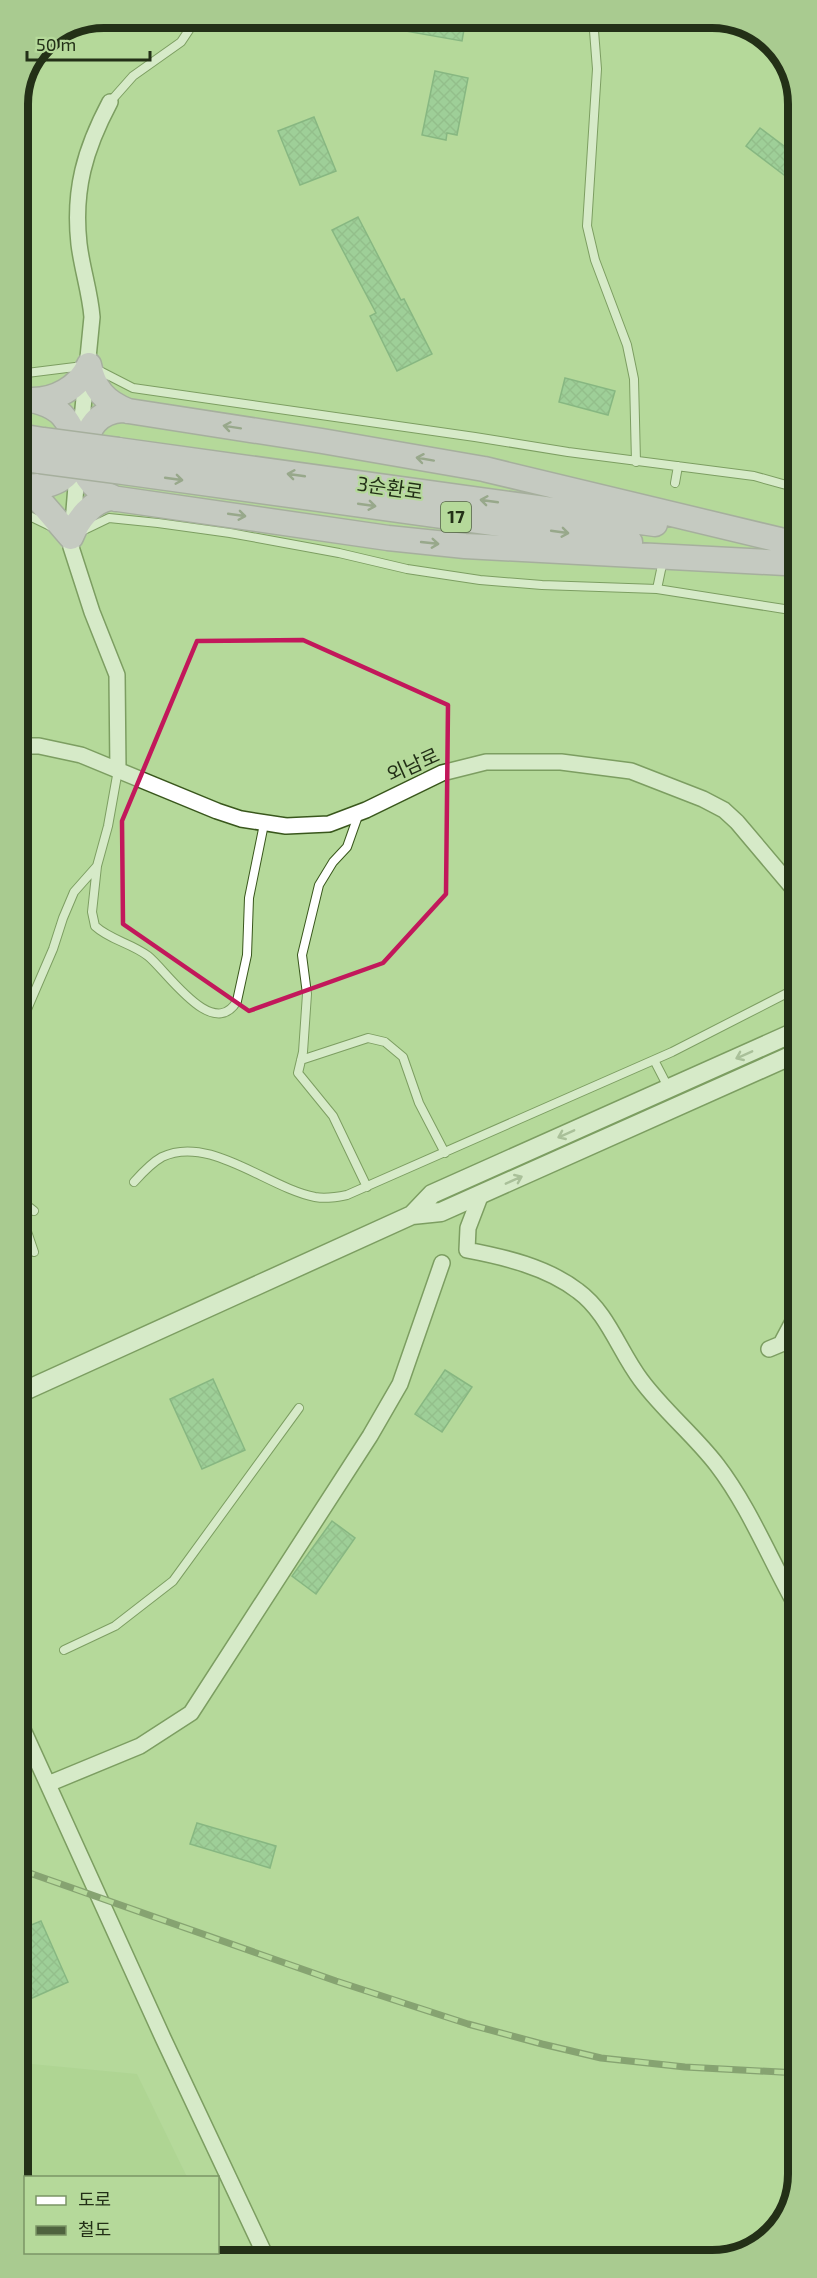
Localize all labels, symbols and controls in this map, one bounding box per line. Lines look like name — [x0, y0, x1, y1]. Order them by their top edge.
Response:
scale bar — [27, 24, 150, 62]
text: 50 m — [36, 33, 76, 55]
one-way arrow — [223, 421, 243, 432]
one-way arrow — [415, 453, 435, 464]
one-way arrow — [286, 469, 306, 480]
street label: 3순환로 — [356, 471, 425, 504]
one-way arrow — [163, 474, 183, 485]
one-way arrow — [480, 496, 499, 507]
one-way arrow — [356, 500, 376, 511]
road number: 17 — [441, 502, 471, 532]
one-way arrow — [226, 510, 246, 521]
one-way arrow — [550, 526, 569, 537]
one-way arrow — [419, 538, 439, 549]
street label: 외남로 — [382, 742, 443, 786]
one-way arrow — [735, 1049, 753, 1061]
one-way arrow — [557, 1129, 575, 1140]
one-way arrow — [504, 1173, 522, 1185]
legend — [24, 2176, 219, 2254]
text: 도로 — [78, 2188, 111, 2210]
text: 철도 — [78, 2218, 111, 2240]

